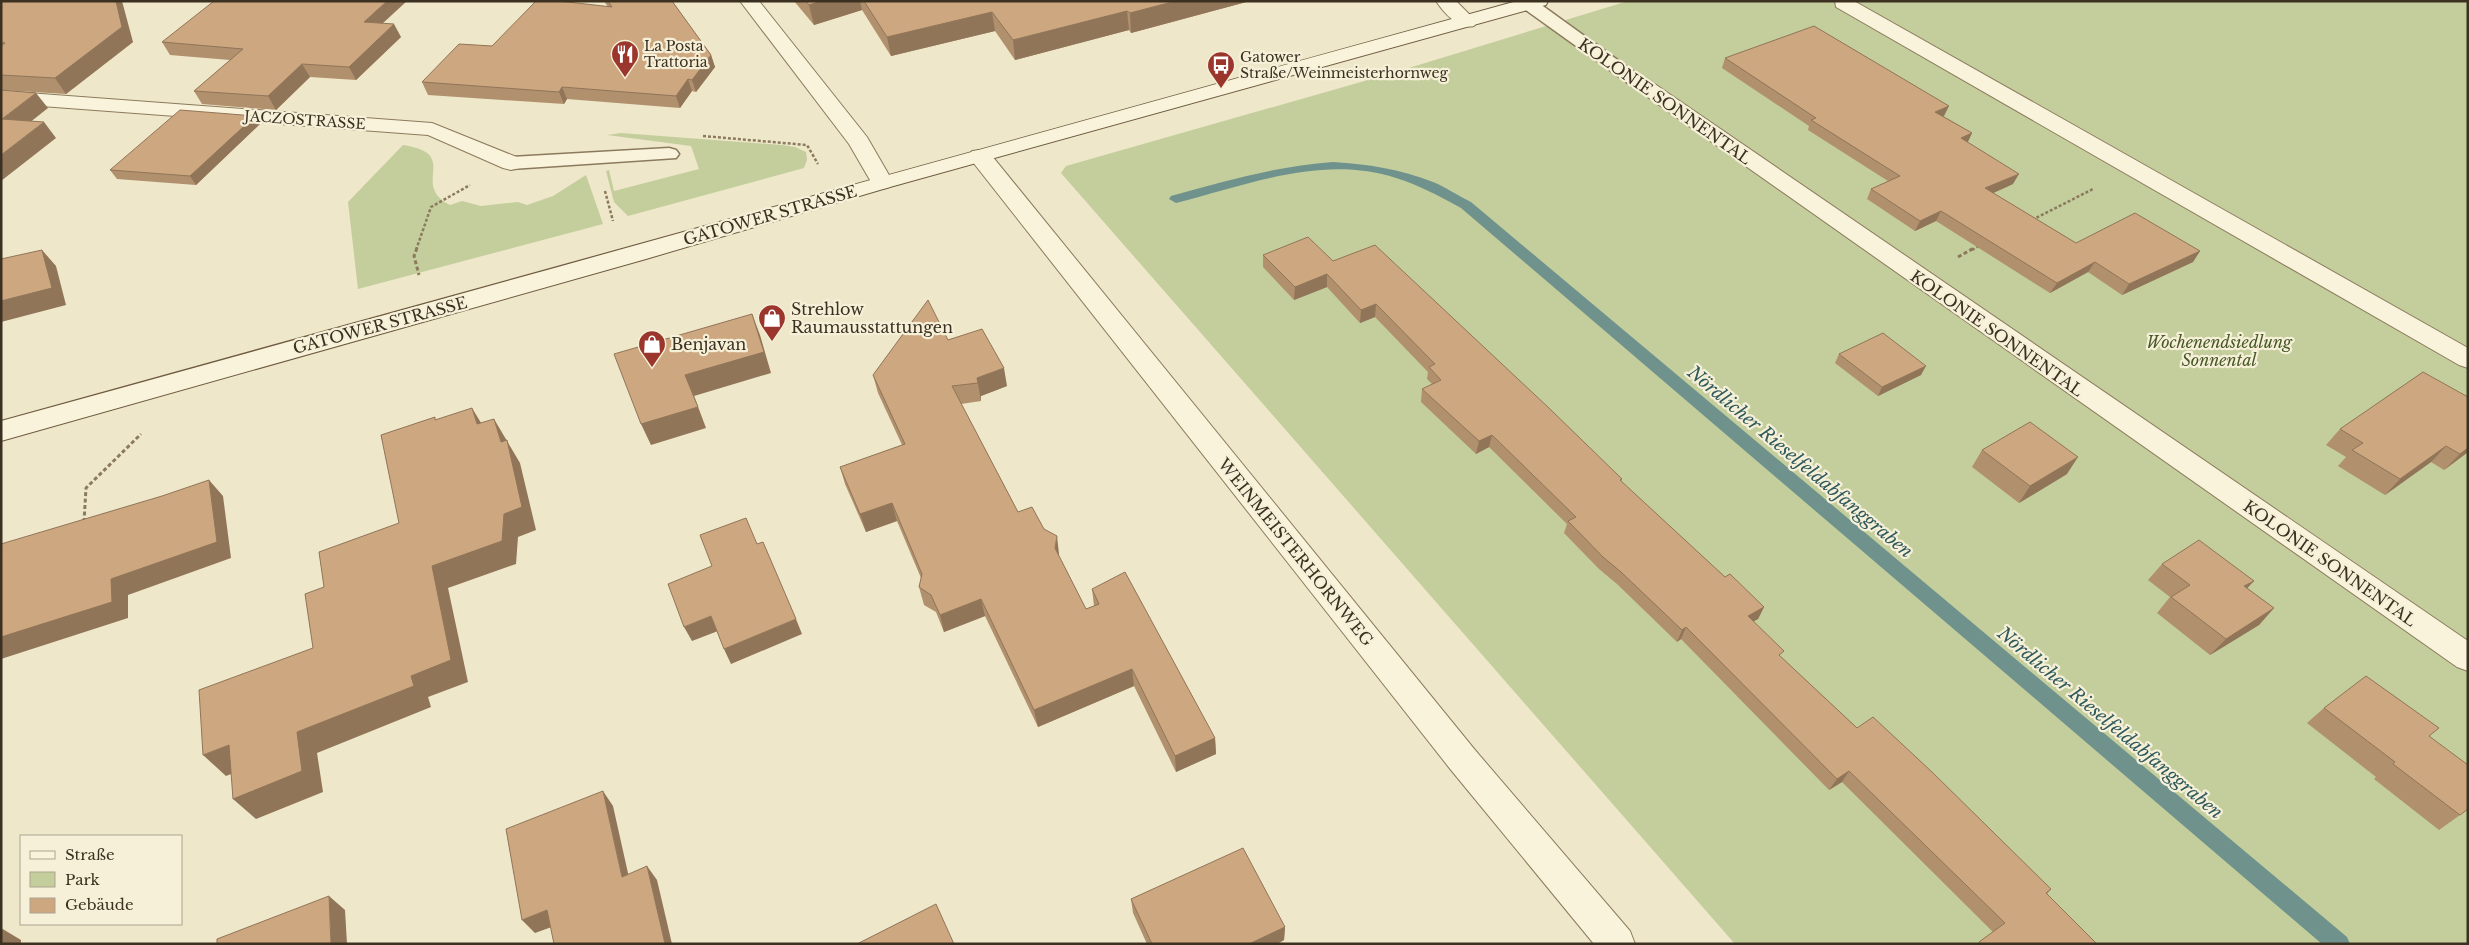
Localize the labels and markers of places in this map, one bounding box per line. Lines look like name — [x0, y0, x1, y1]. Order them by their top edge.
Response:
place label: La Posta Trattoria — [644, 37, 708, 71]
restaurant icon: La Posta Trattoria — [610, 39, 640, 78]
place label: Gatower Straße/Weinmeisterhornweg — [1240, 48, 1449, 82]
bus stop icon: Gatower Straße/Weinmeisterhornweg — [1206, 50, 1236, 89]
place label: Strehlow Raumausstattungen — [791, 299, 953, 337]
shop icon: Strehlow Raumausstattungen — [757, 303, 787, 342]
shop icon: Benjavan — [637, 329, 667, 368]
place label: Benjavan — [671, 334, 746, 354]

